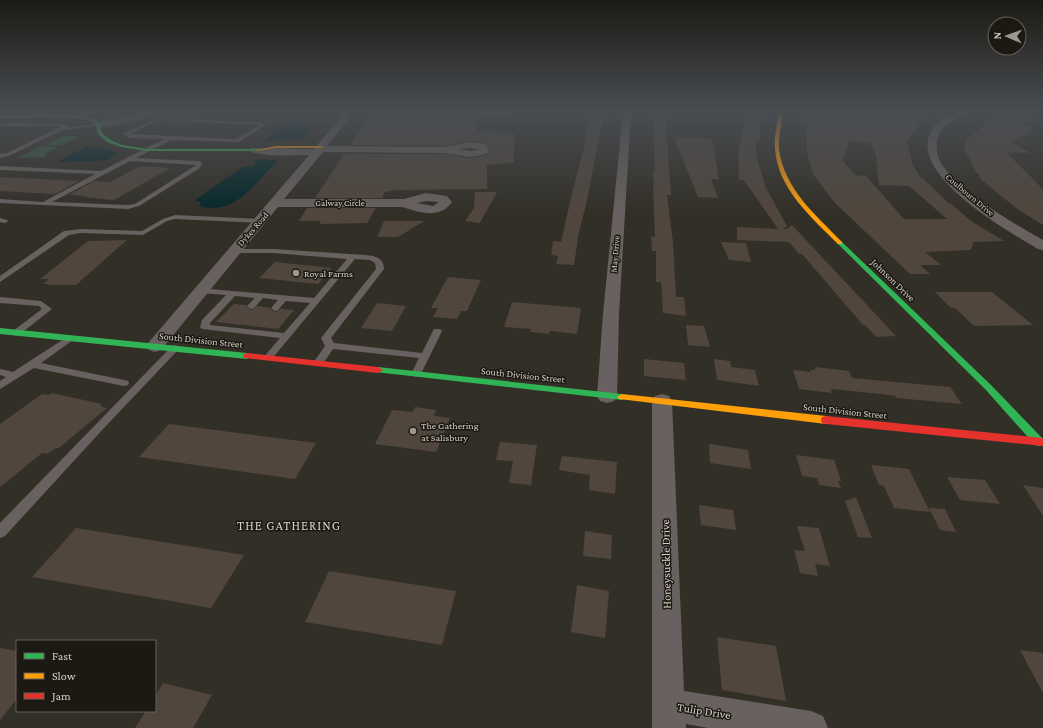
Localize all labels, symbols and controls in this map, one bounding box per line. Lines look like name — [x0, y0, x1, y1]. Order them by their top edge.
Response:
north arrow — [987, 16, 1027, 56]
text: N — [991, 31, 1003, 40]
street label: Coulbourn Drive — [944, 172, 996, 218]
street label: Galway Circle — [315, 198, 365, 208]
street label: Dykes Road — [236, 210, 271, 248]
street label: May Drive — [608, 235, 622, 273]
street label: Johnson Drive — [868, 256, 918, 304]
marker: Royal Farms — [291, 268, 301, 278]
place label: Royal Farms — [304, 268, 353, 279]
street label: South Division Street — [159, 330, 244, 350]
street label: South Division Street — [481, 365, 566, 385]
street label: South Division Street — [803, 401, 888, 421]
place label: The Gathering at Salisbury — [421, 420, 479, 443]
marker: The Gathering at Salisbury — [408, 426, 418, 436]
district label: THE GATHERING — [237, 518, 341, 533]
street label: Honeysuckle Drive — [658, 519, 674, 609]
legend — [16, 640, 156, 712]
text: Fast — [52, 649, 73, 663]
text: Slow — [52, 669, 76, 683]
text: Jam — [51, 689, 71, 703]
street label: Tulip Drive — [676, 700, 732, 722]

